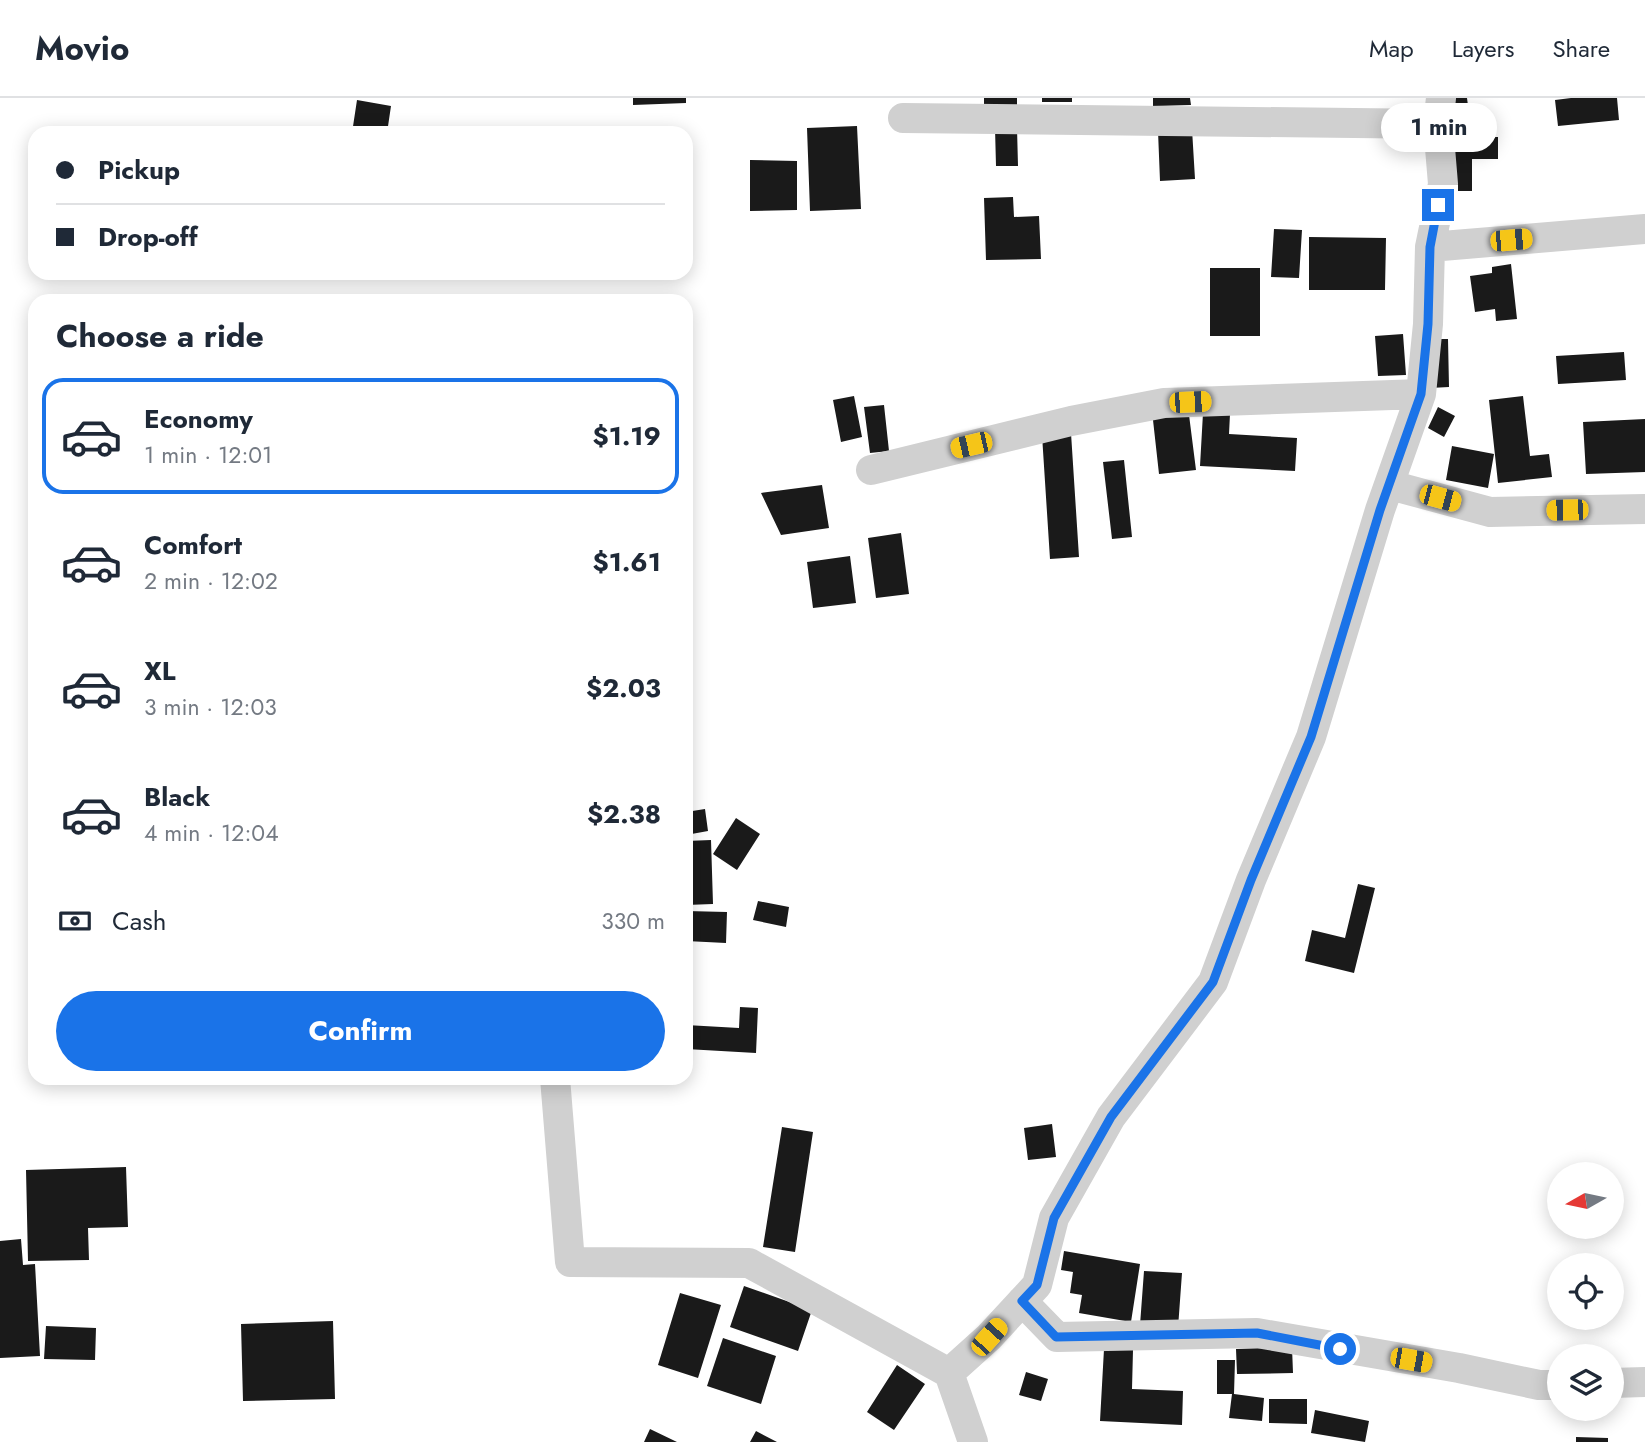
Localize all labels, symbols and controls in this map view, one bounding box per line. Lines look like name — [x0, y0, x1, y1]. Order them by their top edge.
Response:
text: Movio — [35, 25, 129, 72]
text: Map — [1369, 31, 1414, 66]
text: Layers — [1452, 31, 1514, 66]
text: Share — [1552, 31, 1610, 66]
callout: 1 min — [1380, 104, 1496, 153]
text: 1 min — [1410, 110, 1468, 144]
text: Pickup — [98, 151, 180, 189]
route end — [1422, 189, 1454, 221]
text: Drop-off — [98, 218, 198, 256]
car — [1490, 228, 1533, 252]
text: Choose a ride — [56, 313, 264, 359]
car — [1169, 391, 1212, 413]
text: Economy — [144, 400, 253, 438]
icon: car — [60, 405, 123, 468]
text: $1.19 — [593, 417, 661, 455]
car — [949, 430, 994, 460]
text: 1 min · 12:01 — [144, 438, 272, 472]
car — [1417, 482, 1464, 514]
car — [1546, 499, 1589, 521]
text: Comfort — [144, 526, 242, 564]
icon: car — [60, 531, 123, 594]
text: $1.61 — [593, 543, 661, 581]
text: 2 min · 12:02 — [144, 564, 278, 598]
text: XL — [144, 652, 176, 690]
icon: car — [60, 657, 123, 720]
text: $2.03 — [586, 669, 661, 707]
text: 3 min · 12:03 — [144, 690, 277, 724]
text: Black — [144, 778, 210, 816]
icon: car — [60, 783, 123, 846]
text: $2.38 — [587, 795, 661, 833]
text: 4 min · 12:04 — [144, 816, 279, 850]
icon: cash — [56, 902, 94, 940]
text: Cash — [112, 902, 166, 940]
text: 330 m — [601, 904, 665, 938]
button: Confirm — [56, 991, 665, 1071]
north arrow — [1547, 1162, 1624, 1239]
map controls — [1547, 1162, 1624, 1421]
button: locate — [1547, 1253, 1624, 1330]
car — [968, 1314, 1011, 1360]
route start — [1324, 1333, 1356, 1365]
button: layers — [1547, 1344, 1624, 1421]
car — [1389, 1346, 1434, 1374]

